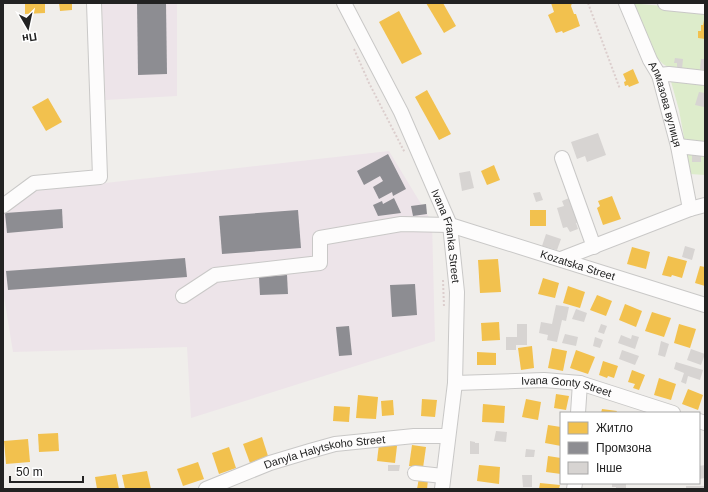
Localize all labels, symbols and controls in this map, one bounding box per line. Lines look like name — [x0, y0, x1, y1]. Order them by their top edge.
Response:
north arrow — [8, 8, 48, 48]
text: Пн — [21, 31, 38, 45]
street label: Алмазова вулиця — [646, 59, 684, 148]
street label: Ivana Franka Street — [429, 187, 462, 284]
street label: Kozatska Street — [539, 248, 617, 282]
street label: Ivana Gonty Street — [521, 374, 613, 399]
legend — [560, 412, 700, 484]
text: Житло — [596, 421, 633, 435]
street label: Danyla Halytskoho Street — [262, 433, 386, 471]
text: Промзона — [596, 441, 652, 455]
scale bar — [10, 458, 83, 484]
text: Інше — [596, 461, 623, 475]
text: 50 m — [16, 465, 43, 479]

